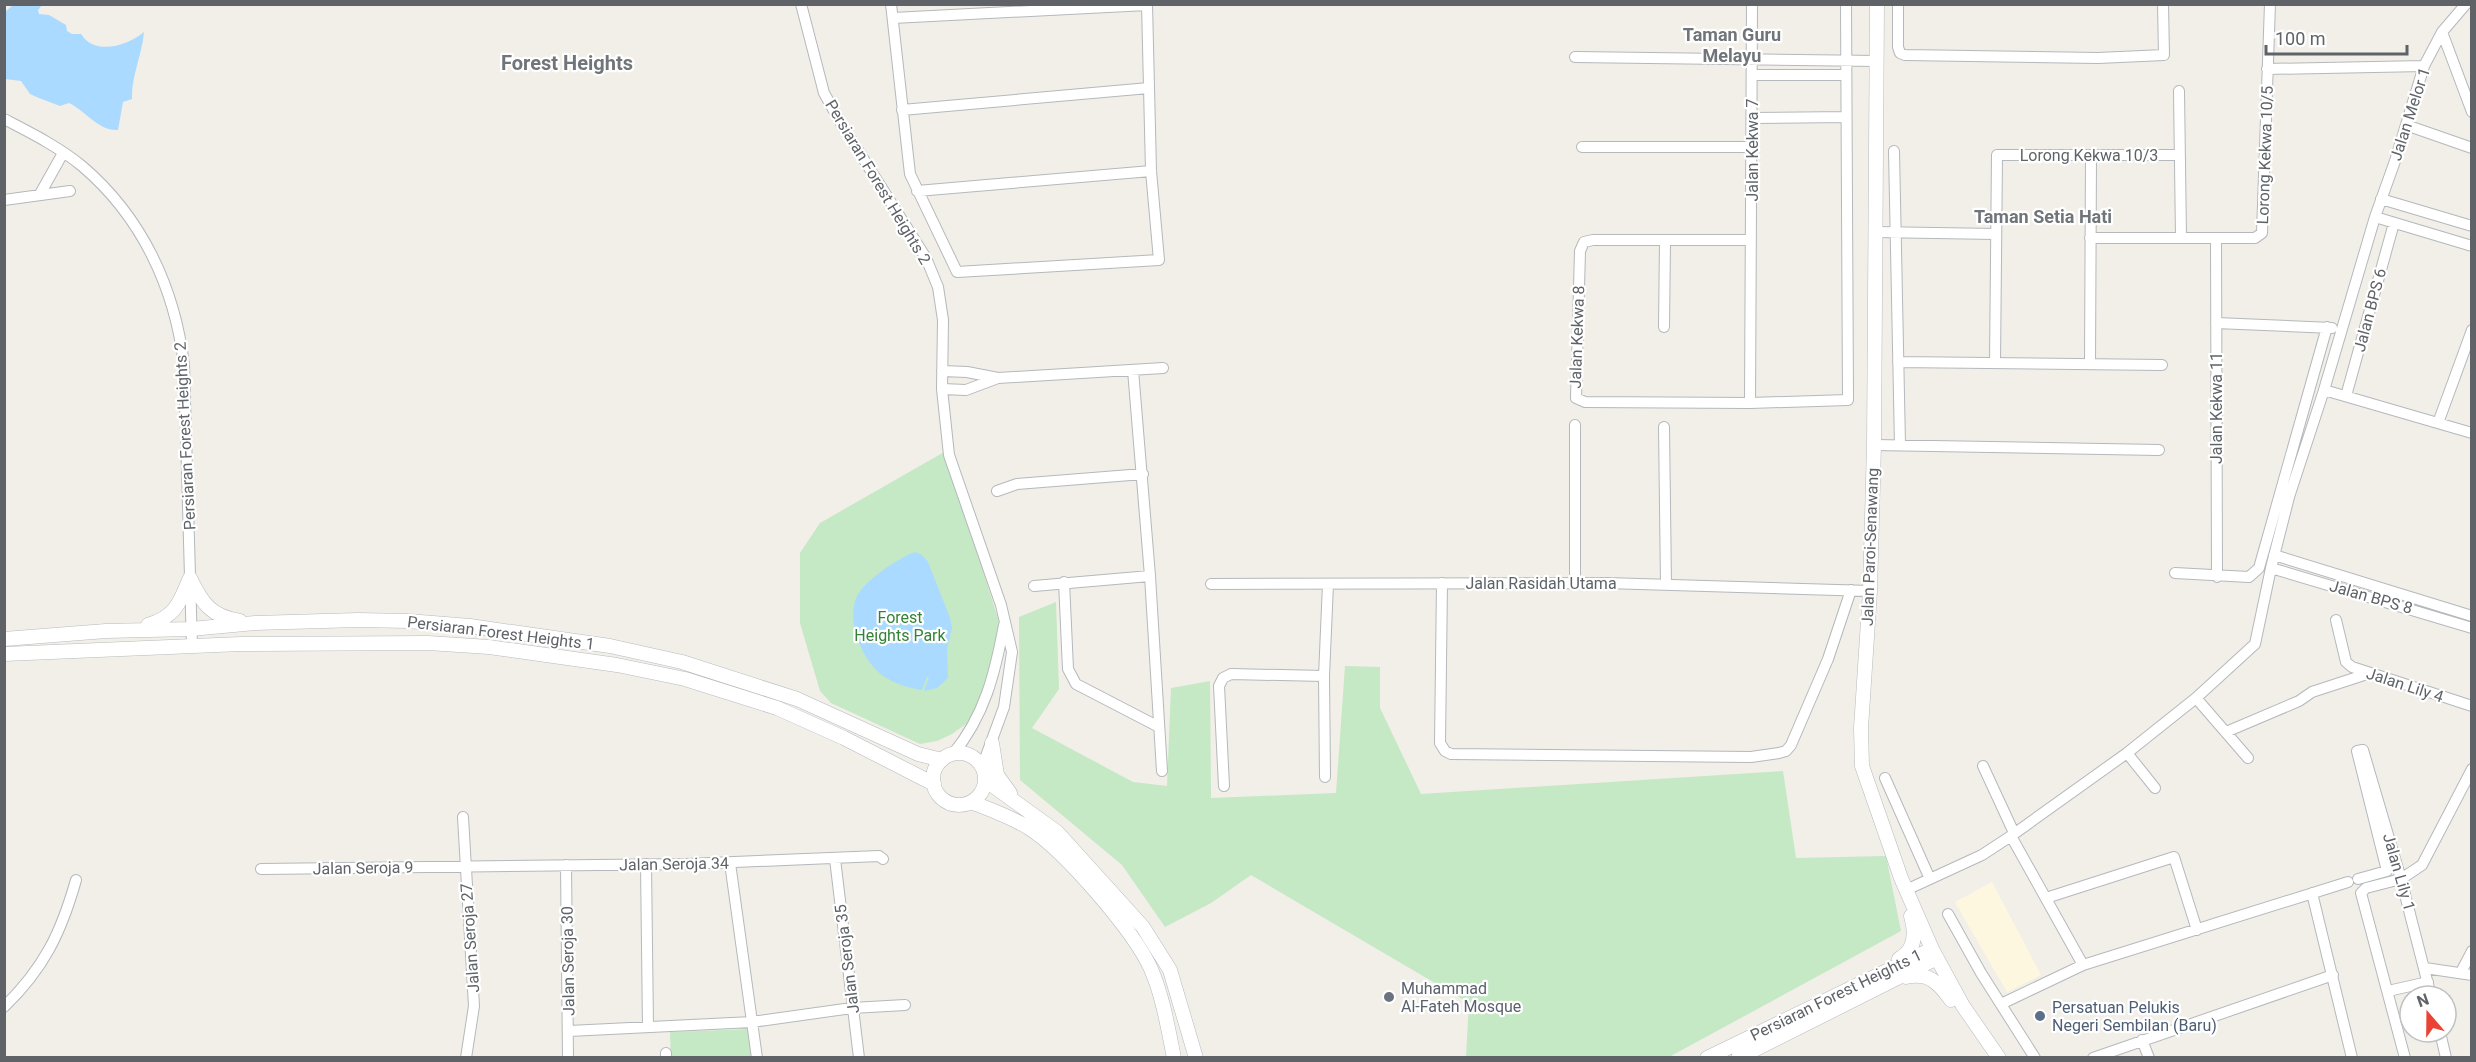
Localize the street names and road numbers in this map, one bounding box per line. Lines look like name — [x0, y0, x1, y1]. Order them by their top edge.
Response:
street label: Jalan Melor 1 — [2386, 65, 2434, 163]
street label: Lorong Kekwa 10/5 — [2253, 85, 2277, 225]
street label: Persiaran Forest Heights 2 — [821, 96, 935, 268]
street label: Jalan Kekwa 7 — [1743, 98, 1762, 202]
street label: Lorong Kekwa 10/3 — [2020, 146, 2158, 165]
street label: Jalan BPS 6 — [2350, 266, 2390, 354]
street label: Jalan Kekwa 8 — [1566, 285, 1588, 389]
street label: Persiaran Forest Heights 2 — [171, 341, 199, 531]
street label: Jalan Kekwa 11 — [2207, 352, 2226, 464]
street label: Jalan Paroi-Senawang — [1858, 468, 1882, 626]
street label: Jalan Rasidah Utama — [1465, 574, 1617, 593]
street label: Jalan BPS 8 — [2327, 576, 2415, 618]
street label: Persiaran Forest Heights 1 — [406, 612, 596, 654]
street label: Jalan Lily 4 — [2364, 664, 2446, 706]
street label: Jalan Lily 1 — [2379, 831, 2419, 913]
street label: Jalan Seroja 34 — [619, 854, 729, 874]
street label: Jalan Seroja 9 — [312, 858, 414, 878]
street label: Jalan Seroja 27 — [457, 883, 483, 993]
street label: Jalan Seroja 35 — [831, 903, 863, 1015]
street label: Jalan Seroja 30 — [558, 906, 578, 1016]
street label: Persiaran Forest Heights 1 — [1747, 945, 1925, 1045]

